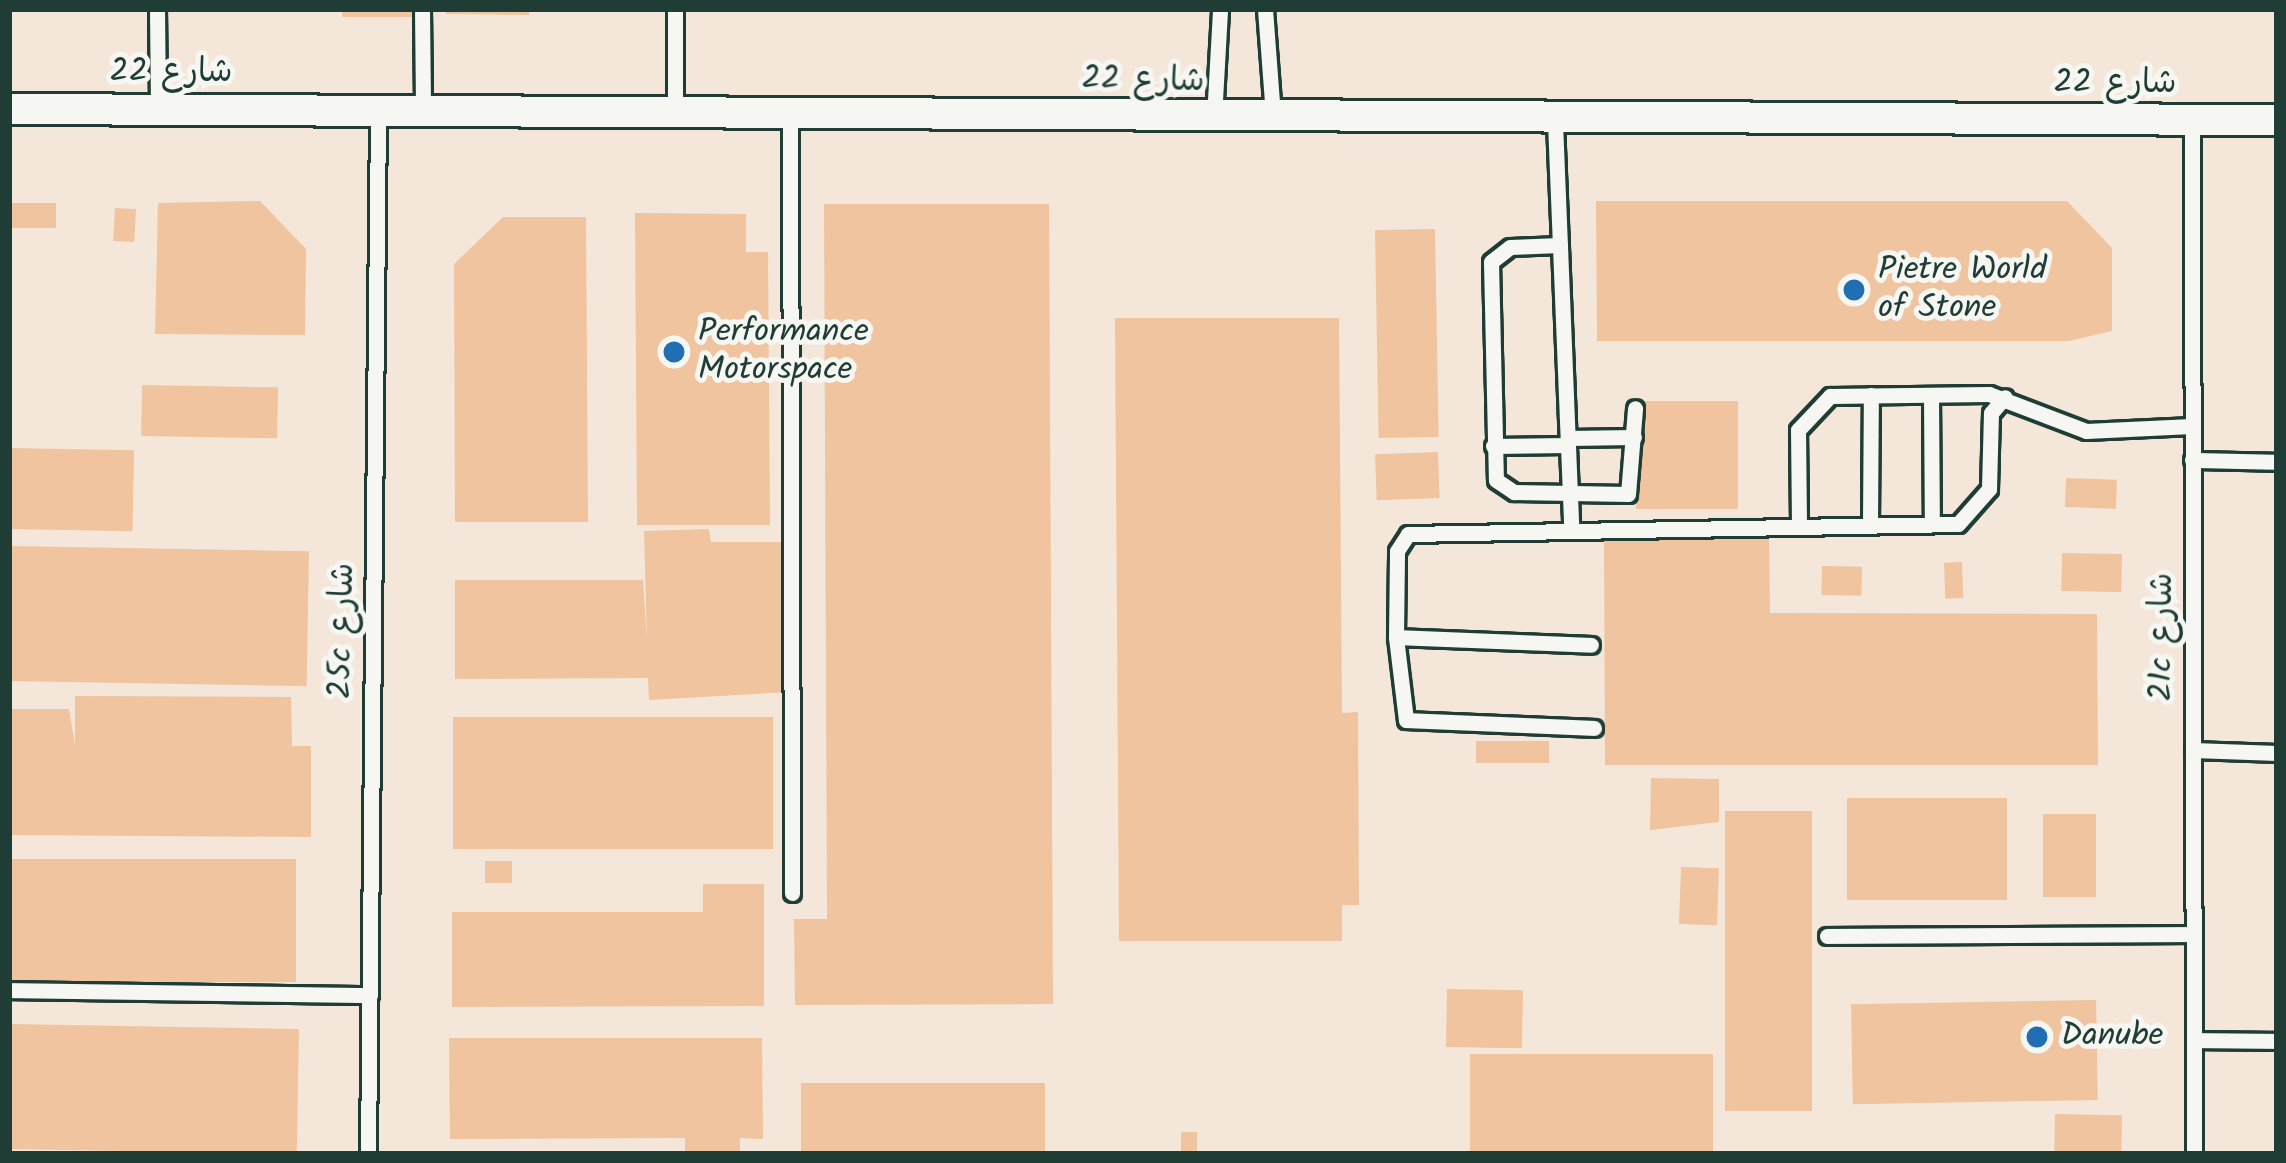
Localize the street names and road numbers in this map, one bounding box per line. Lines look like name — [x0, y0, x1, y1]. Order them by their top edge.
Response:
street label: شارع 22 — [110, 53, 232, 93]
street label: شارع 22 — [1081, 60, 1205, 102]
street label: شارع 22 — [2054, 64, 2176, 104]
street label: 25c شارع — [322, 563, 364, 699]
street label: 21c شارع — [2143, 573, 2183, 701]

